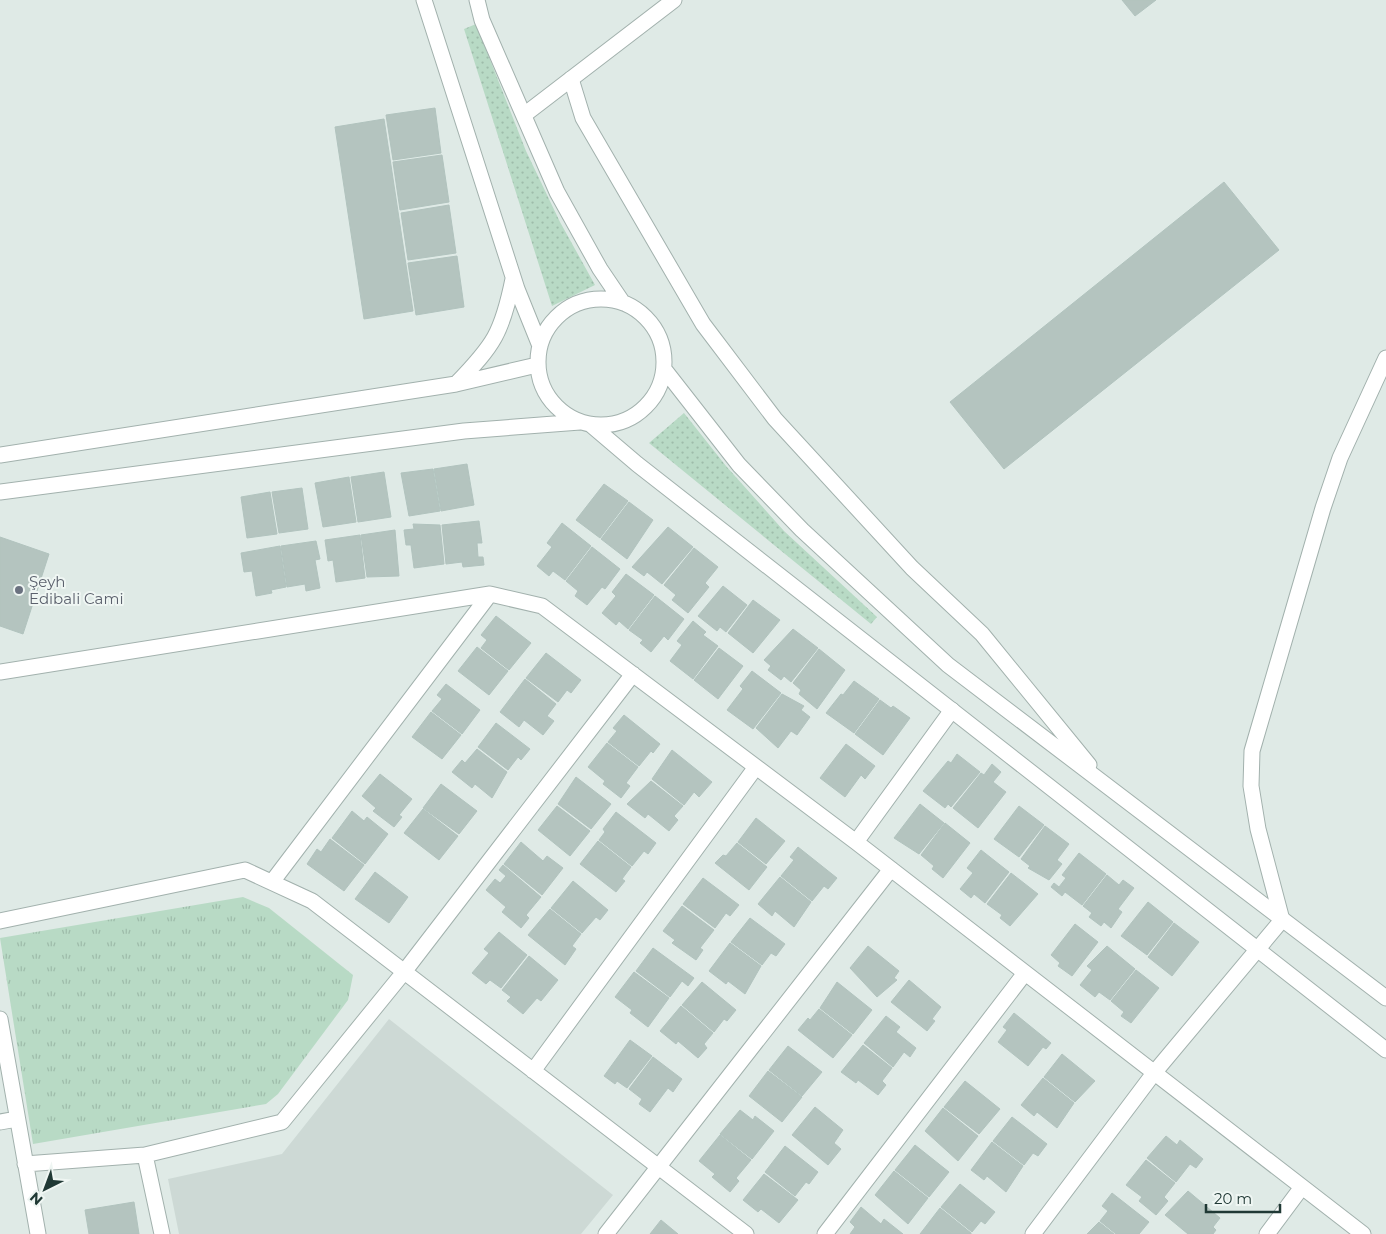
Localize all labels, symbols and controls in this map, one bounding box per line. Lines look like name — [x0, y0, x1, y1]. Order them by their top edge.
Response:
place label: Şeyh Edibali Cami — [29, 572, 123, 608]
marker: Şeyh Edibali Cami — [13, 584, 25, 596]
north arrow — [20, 1164, 70, 1214]
scale bar — [1206, 1182, 1280, 1214]
text: N — [26, 1188, 47, 1209]
text: 20 m — [1214, 1189, 1252, 1208]

